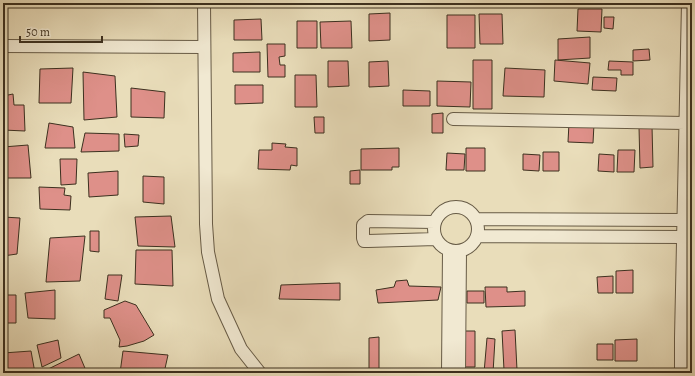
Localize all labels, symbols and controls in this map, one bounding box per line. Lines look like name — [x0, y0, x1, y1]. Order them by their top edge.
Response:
scale bar — [20, 18, 102, 44]
text: 50 m — [26, 24, 50, 40]

